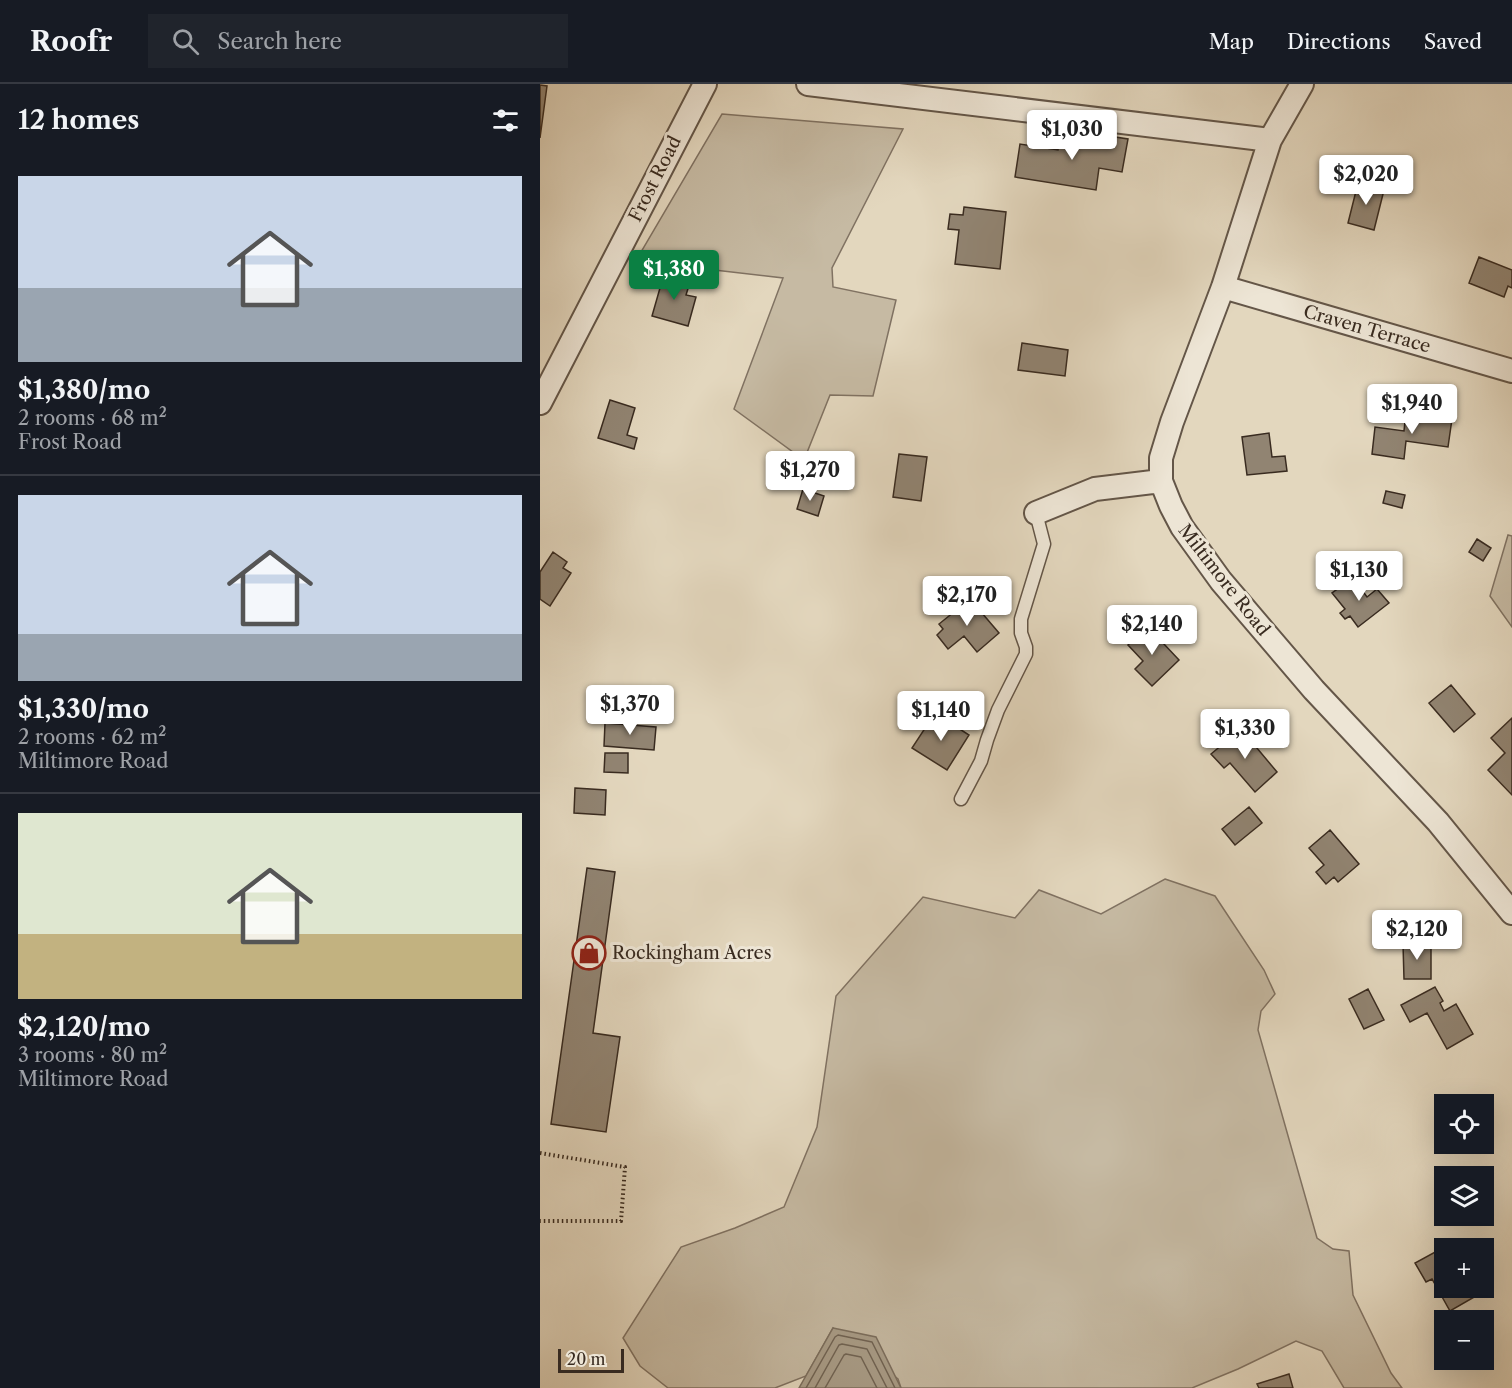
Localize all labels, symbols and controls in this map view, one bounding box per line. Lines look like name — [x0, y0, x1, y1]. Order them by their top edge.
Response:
search box — [148, 14, 568, 68]
text: Roofr — [30, 24, 112, 58]
icon: search — [169, 25, 202, 58]
text: Search here — [217, 28, 342, 55]
text: Map — [1209, 29, 1254, 54]
text: Directions — [1287, 29, 1391, 54]
text: Saved — [1424, 29, 1482, 54]
text: 12 homes — [18, 104, 139, 136]
icon: filters — [489, 104, 522, 137]
pin: $1,030 — [1023, 110, 1121, 161]
text: $1,030 — [1041, 117, 1103, 141]
street label: Frost Road — [624, 132, 686, 226]
pin: $2,020 — [1317, 155, 1415, 206]
text: $2,020 — [1333, 162, 1399, 186]
icon: home — [216, 215, 324, 323]
pin: $1,380 — [625, 250, 723, 301]
text: $1,380 — [643, 257, 705, 281]
street label: Craven Terrace — [1301, 300, 1433, 358]
text: $1,380/mo — [18, 374, 150, 406]
pin: $1,940 — [1363, 384, 1461, 435]
text: $1,940 — [1381, 391, 1443, 415]
text: 2 rooms · 68 m² — [18, 406, 167, 430]
text: Frost Road — [18, 430, 122, 454]
pin: $1,270 — [761, 451, 859, 502]
text: $1,270 — [780, 458, 840, 482]
street label: Miltimore Road — [1174, 520, 1274, 640]
icon: home — [216, 534, 324, 642]
pin: $1,130 — [1310, 551, 1408, 602]
text: $1,130 — [1330, 558, 1388, 582]
pin: $2,170 — [918, 576, 1016, 627]
text: $2,170 — [937, 583, 997, 607]
pin: $2,140 — [1103, 605, 1201, 656]
text: $2,140 — [1121, 612, 1183, 636]
pin: $1,370 — [581, 685, 679, 736]
pin: $1,140 — [892, 691, 990, 742]
text: $1,370 — [600, 692, 660, 716]
text: $1,330/mo — [18, 693, 149, 725]
text: $1,140 — [911, 698, 971, 722]
pin: $1,330 — [1196, 709, 1294, 760]
text: $1,330 — [1214, 716, 1276, 740]
text: 2 rooms · 62 m² — [18, 725, 166, 749]
text: Miltimore Road — [18, 749, 168, 773]
icon: home — [216, 852, 324, 960]
pin: $2,120 — [1368, 910, 1466, 961]
text: $2,120 — [1386, 917, 1448, 941]
shop icon: Rockingham Acres — [571, 935, 607, 971]
place label: Rockingham Acres — [612, 942, 772, 964]
text: $2,120/mo — [18, 1011, 150, 1043]
text: 3 rooms · 80 m² — [18, 1043, 167, 1067]
text: Miltimore Road — [18, 1067, 168, 1091]
map controls — [1434, 1094, 1494, 1370]
button: locate — [1434, 1094, 1494, 1154]
button: layers — [1434, 1166, 1494, 1226]
button: + — [1434, 1238, 1494, 1298]
button: − — [1434, 1310, 1494, 1370]
scale bar — [558, 1346, 624, 1374]
text: 20 m — [567, 1349, 606, 1369]

